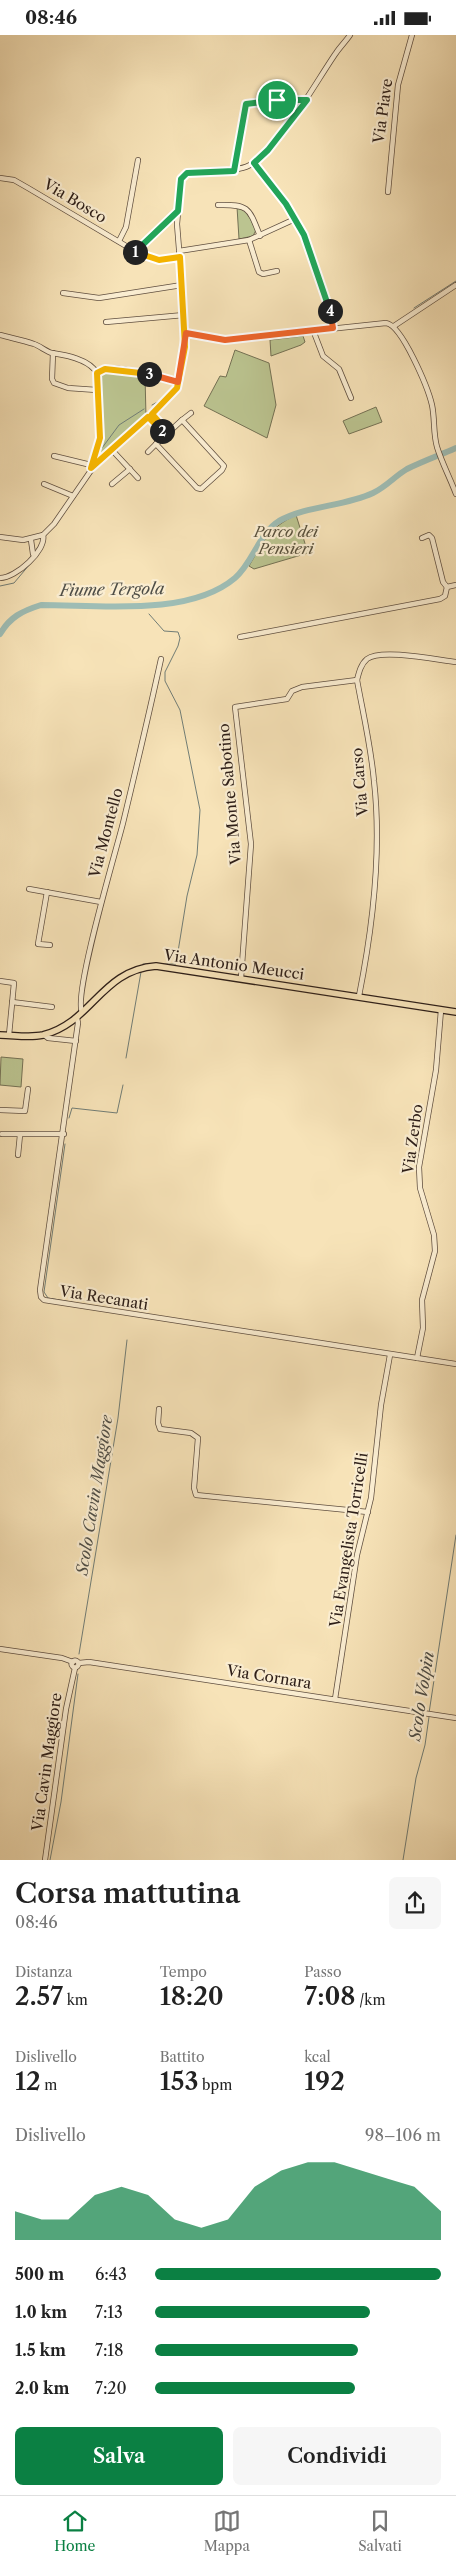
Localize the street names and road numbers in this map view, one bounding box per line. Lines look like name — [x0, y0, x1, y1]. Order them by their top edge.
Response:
street label: Via Piave — [368, 77, 396, 146]
street label: Via Bosco — [39, 174, 110, 227]
street label: Via Monte Sabotino — [214, 723, 245, 866]
street label: Via Carso — [347, 747, 372, 818]
street label: Via Montello — [84, 786, 127, 881]
street label: Via Antonio Meucci — [162, 945, 306, 984]
street label: Via Zerbo — [398, 1103, 427, 1176]
street label: Via Recanati — [57, 1281, 150, 1314]
street label: Via Evangelista Torricelli — [325, 1451, 372, 1630]
street label: Via Cornara — [224, 1660, 313, 1693]
street label: Via Cavin Maggiore — [27, 1692, 66, 1833]

